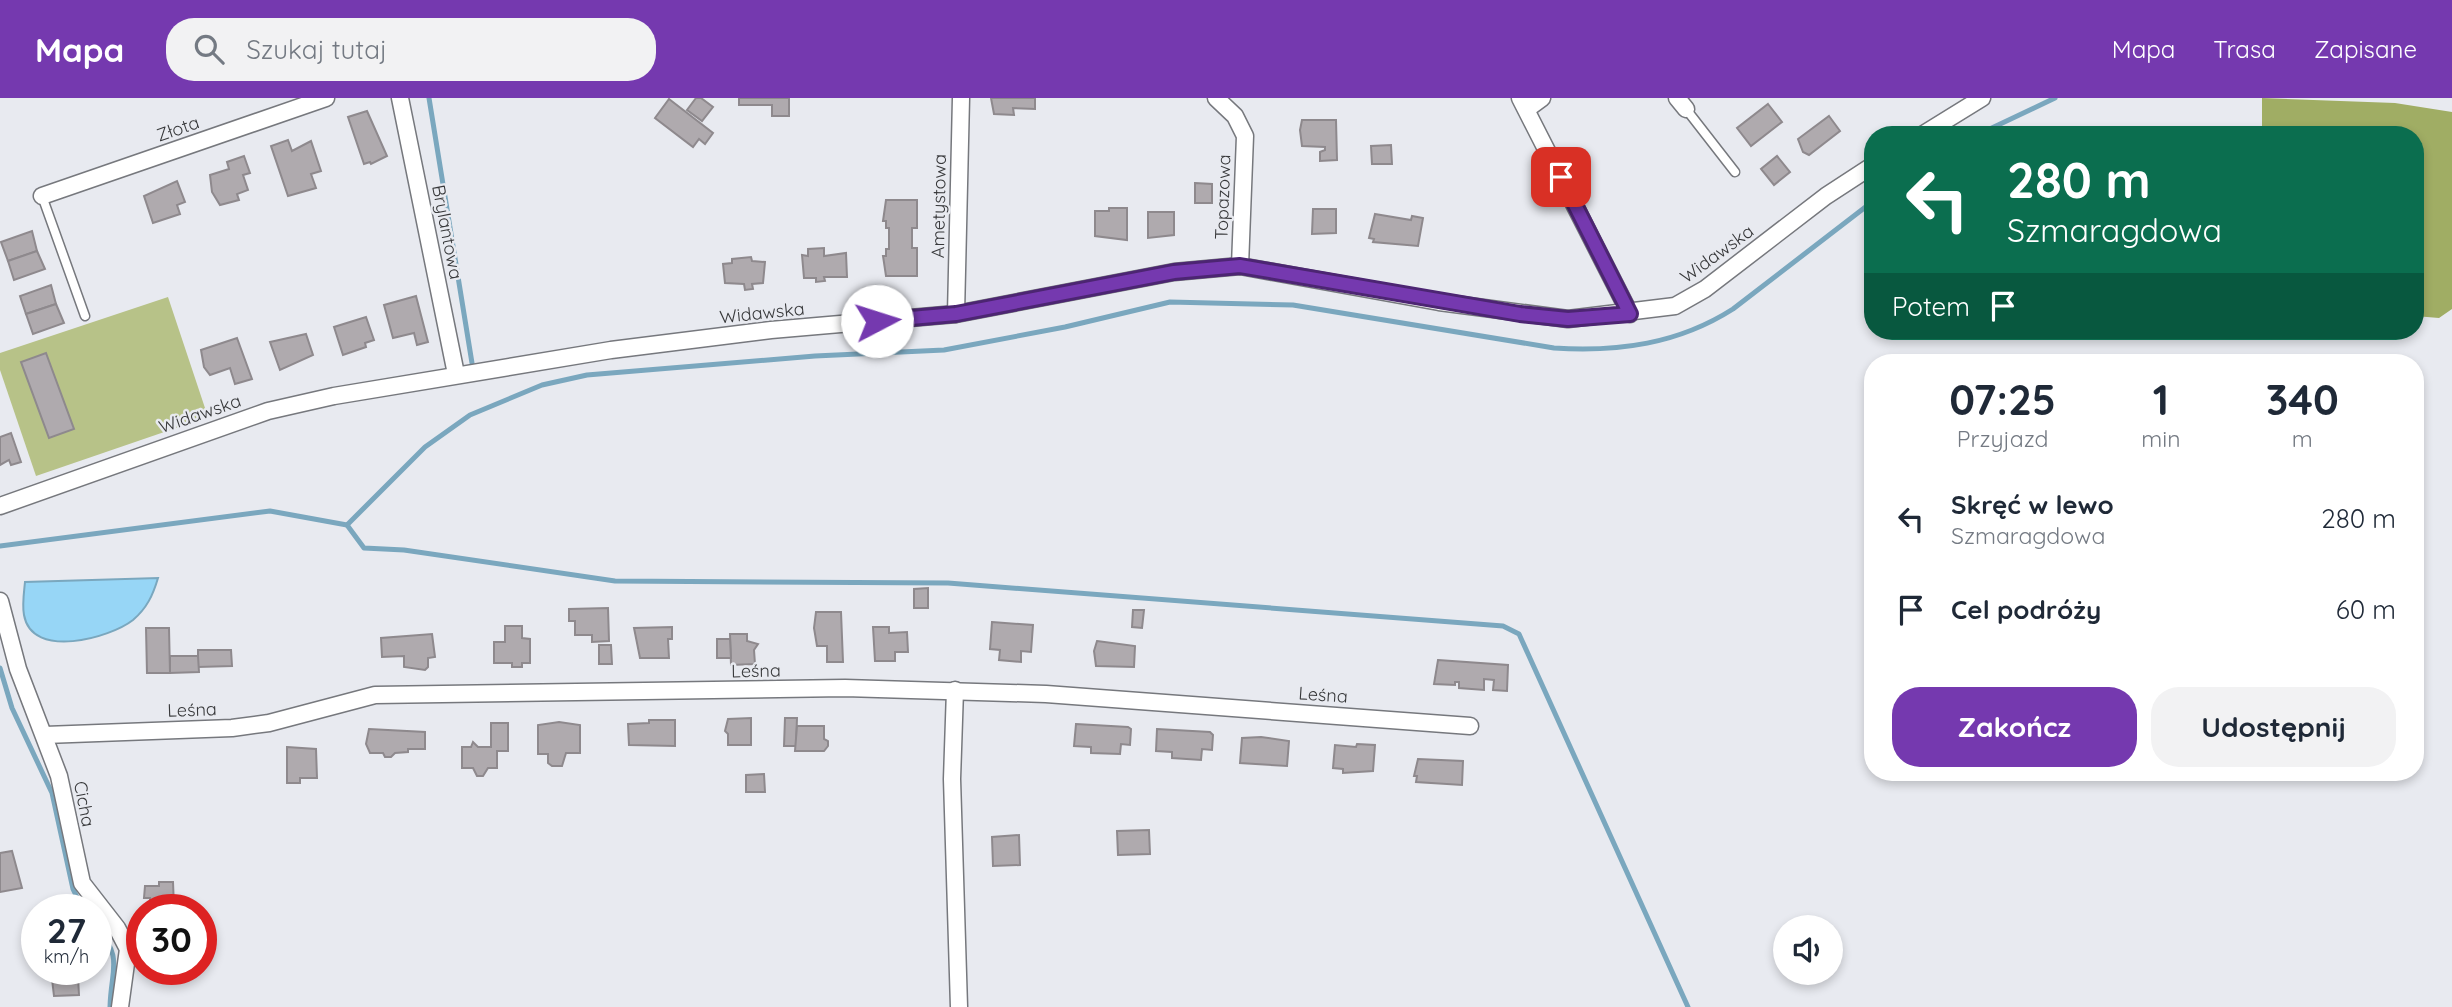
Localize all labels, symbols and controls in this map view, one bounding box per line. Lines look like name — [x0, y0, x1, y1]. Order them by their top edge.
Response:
search box — [166, 18, 656, 81]
text: Mapa — [35, 29, 124, 70]
icon: search — [190, 30, 228, 68]
text: Szukaj tutaj — [246, 33, 387, 66]
text: Mapa — [2112, 34, 2175, 64]
text: Trasa — [2213, 34, 2276, 64]
text: Zapisane — [2314, 34, 2417, 64]
street label: Złota — [153, 111, 202, 147]
pin — [1531, 147, 1591, 207]
text: 280 m — [2007, 149, 2151, 210]
street label: Ametystowa — [926, 154, 951, 258]
street label: Topazowa — [1210, 154, 1235, 240]
icon: left — [1892, 154, 1983, 245]
icon: arrive — [1542, 158, 1580, 196]
street label: Brylantowa — [427, 183, 468, 281]
text: Szmaragdowa — [2007, 210, 2222, 250]
street label: Widawska — [1675, 219, 1758, 288]
position arrow — [840, 284, 914, 358]
icon: arrive — [1984, 287, 2022, 325]
text: Potem — [1892, 290, 1970, 323]
street label: Widawska — [718, 297, 806, 328]
text: 07:25 — [1949, 373, 2056, 426]
text: 1 — [2153, 373, 2169, 426]
text: 340 — [2266, 373, 2339, 426]
street label: Widawska — [156, 389, 244, 438]
text: Przyjazd — [1957, 424, 2048, 453]
text: min — [2141, 424, 2180, 453]
text: m — [2292, 424, 2313, 453]
text: Skręć w lewo — [1951, 488, 2114, 521]
icon: left — [1892, 500, 1930, 538]
text: 280 m — [2321, 502, 2396, 535]
text: Szmaragdowa — [1951, 521, 2105, 550]
icon: arrive — [1892, 591, 1930, 629]
text: Cel podróży — [1951, 593, 2101, 626]
text: 60 m — [2336, 593, 2396, 626]
street label: Leśna — [731, 659, 781, 682]
street label: Leśna — [1298, 681, 1349, 708]
button: Zakończ — [1892, 687, 2137, 767]
button: Udostępnij — [2151, 687, 2396, 767]
street label: Leśna — [167, 697, 217, 722]
street label: Cicha — [69, 779, 100, 829]
speed limit sign: 30 — [126, 894, 217, 985]
text: 27 — [47, 908, 86, 952]
map controls — [1773, 915, 1843, 985]
button: sound — [1773, 915, 1843, 985]
text: km/h — [44, 945, 89, 968]

